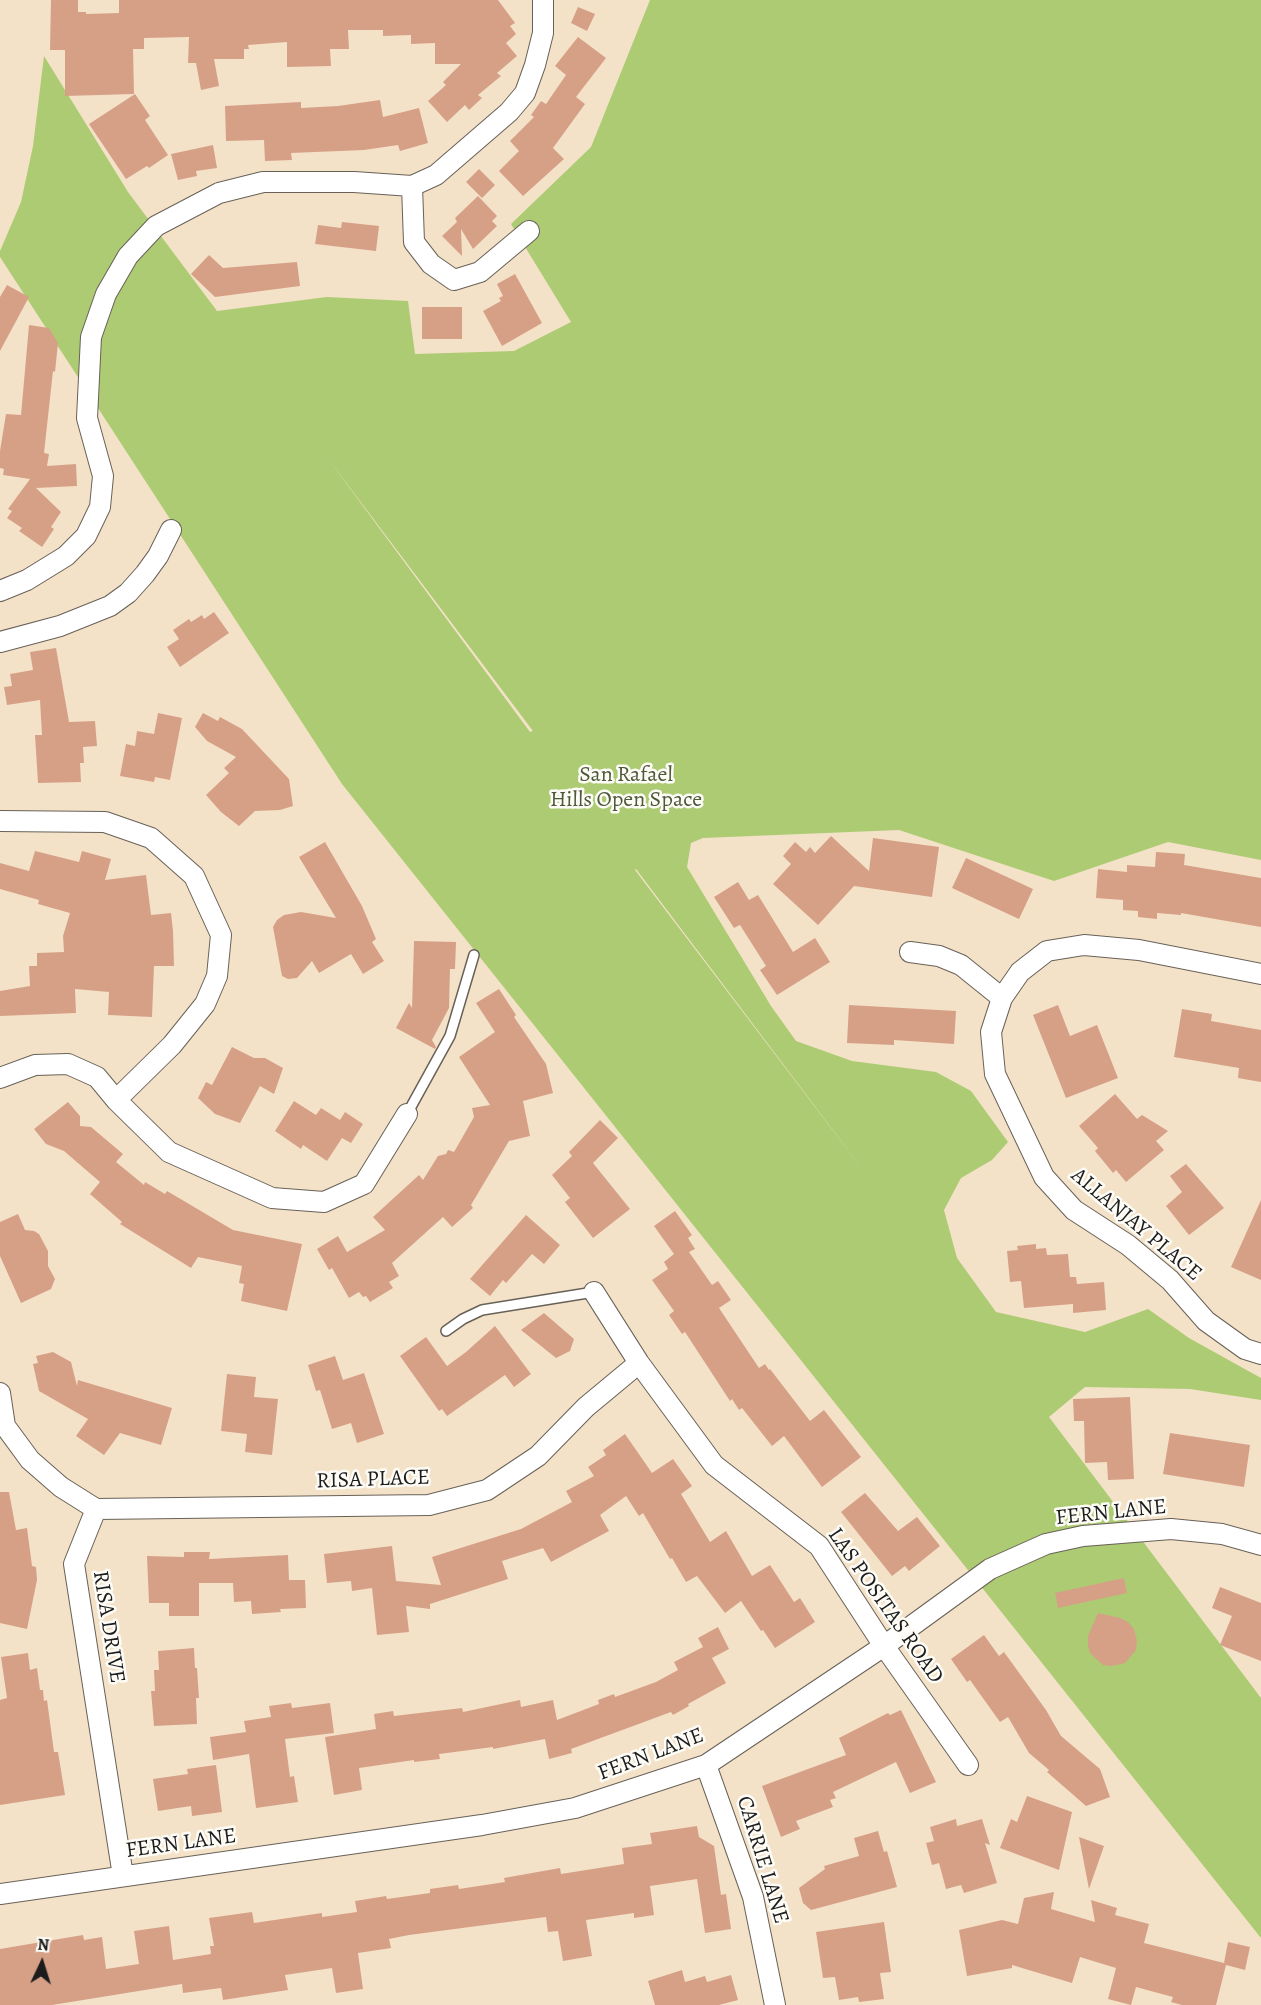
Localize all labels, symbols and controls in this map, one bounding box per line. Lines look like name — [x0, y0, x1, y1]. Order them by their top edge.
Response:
park label: San Rafael Hills Open Space — [550, 763, 702, 814]
street label: ALLANJAY PLACE — [1065, 1163, 1207, 1287]
street label: RISA PLACE — [316, 1465, 430, 1495]
street label: FERN LANE — [1054, 1494, 1168, 1532]
street label: LAS POSITAS ROAD — [821, 1523, 949, 1689]
street label: RISA DRIVE — [86, 1569, 130, 1685]
street label: FERN LANE — [594, 1723, 708, 1787]
street label: CARRIE LANE — [730, 1793, 794, 1927]
street label: FERN LANE — [124, 1823, 238, 1865]
north arrow — [12, 1933, 72, 1993]
text: N — [37, 1934, 50, 1956]

